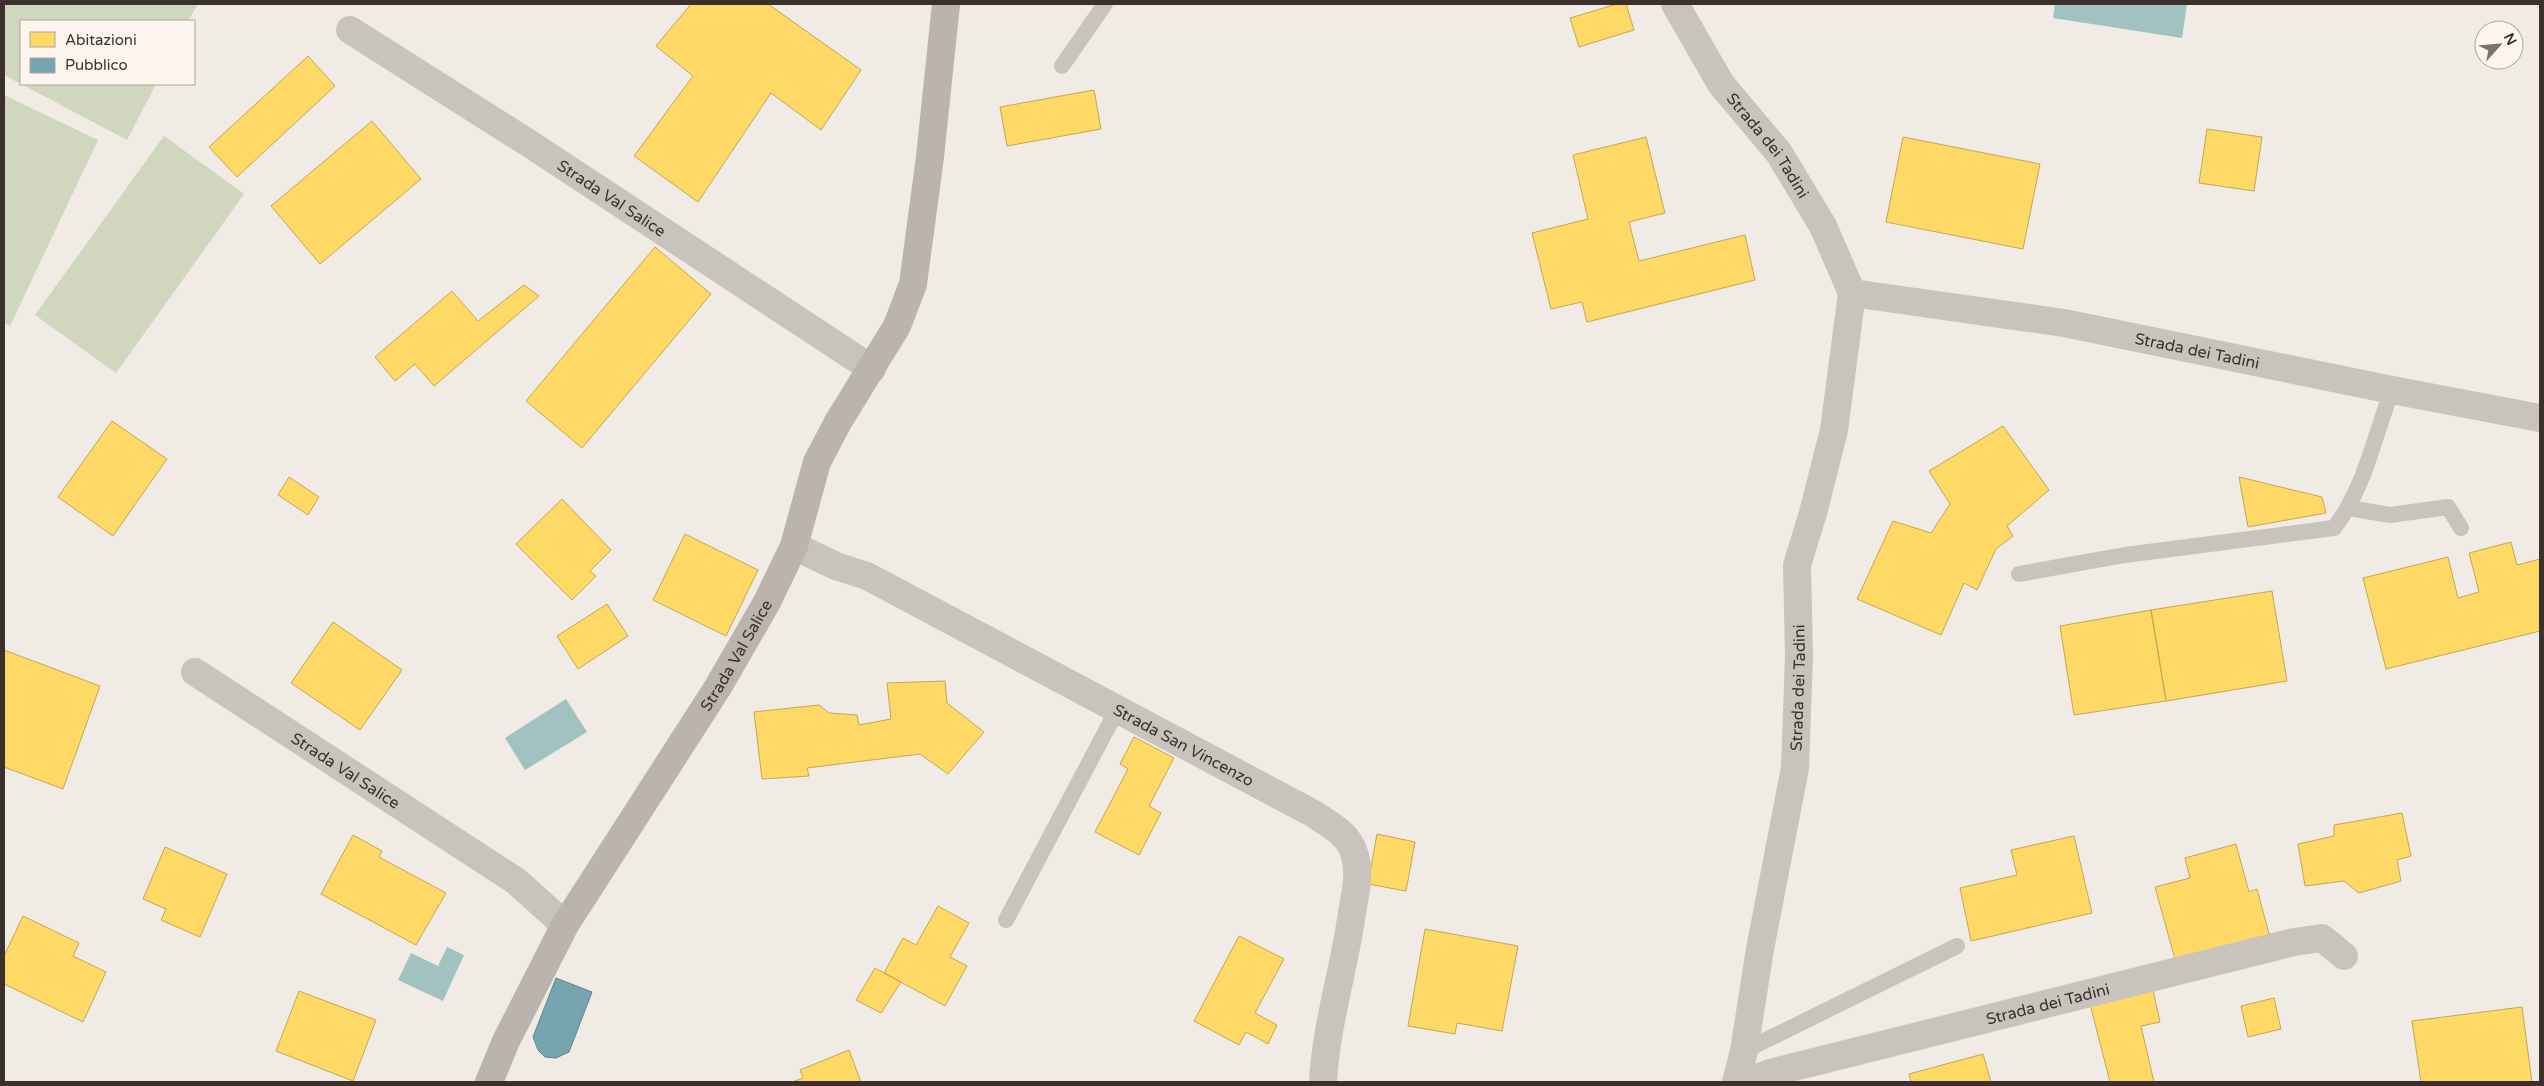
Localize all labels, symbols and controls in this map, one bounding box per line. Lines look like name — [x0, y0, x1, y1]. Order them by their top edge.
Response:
legend — [20, 20, 195, 85]
north arrow — [2474, 20, 2524, 70]
text: N — [2500, 30, 2520, 48]
text: Abitazioni — [65, 31, 137, 49]
text: Pubblico — [65, 56, 128, 74]
street label: Strada dei Tadini — [1722, 89, 1813, 202]
street label: Strada Val Salice — [553, 156, 669, 242]
street label: Strada dei Tadini — [2133, 329, 2261, 374]
street label: Strada Val Salice — [696, 596, 777, 715]
street label: Strada dei Tadini — [1787, 624, 1810, 751]
street label: Strada San Vincenzo — [1110, 700, 1257, 791]
street label: Strada Val Salice — [287, 728, 403, 814]
street label: Strada dei Tadini — [1984, 979, 2112, 1030]

